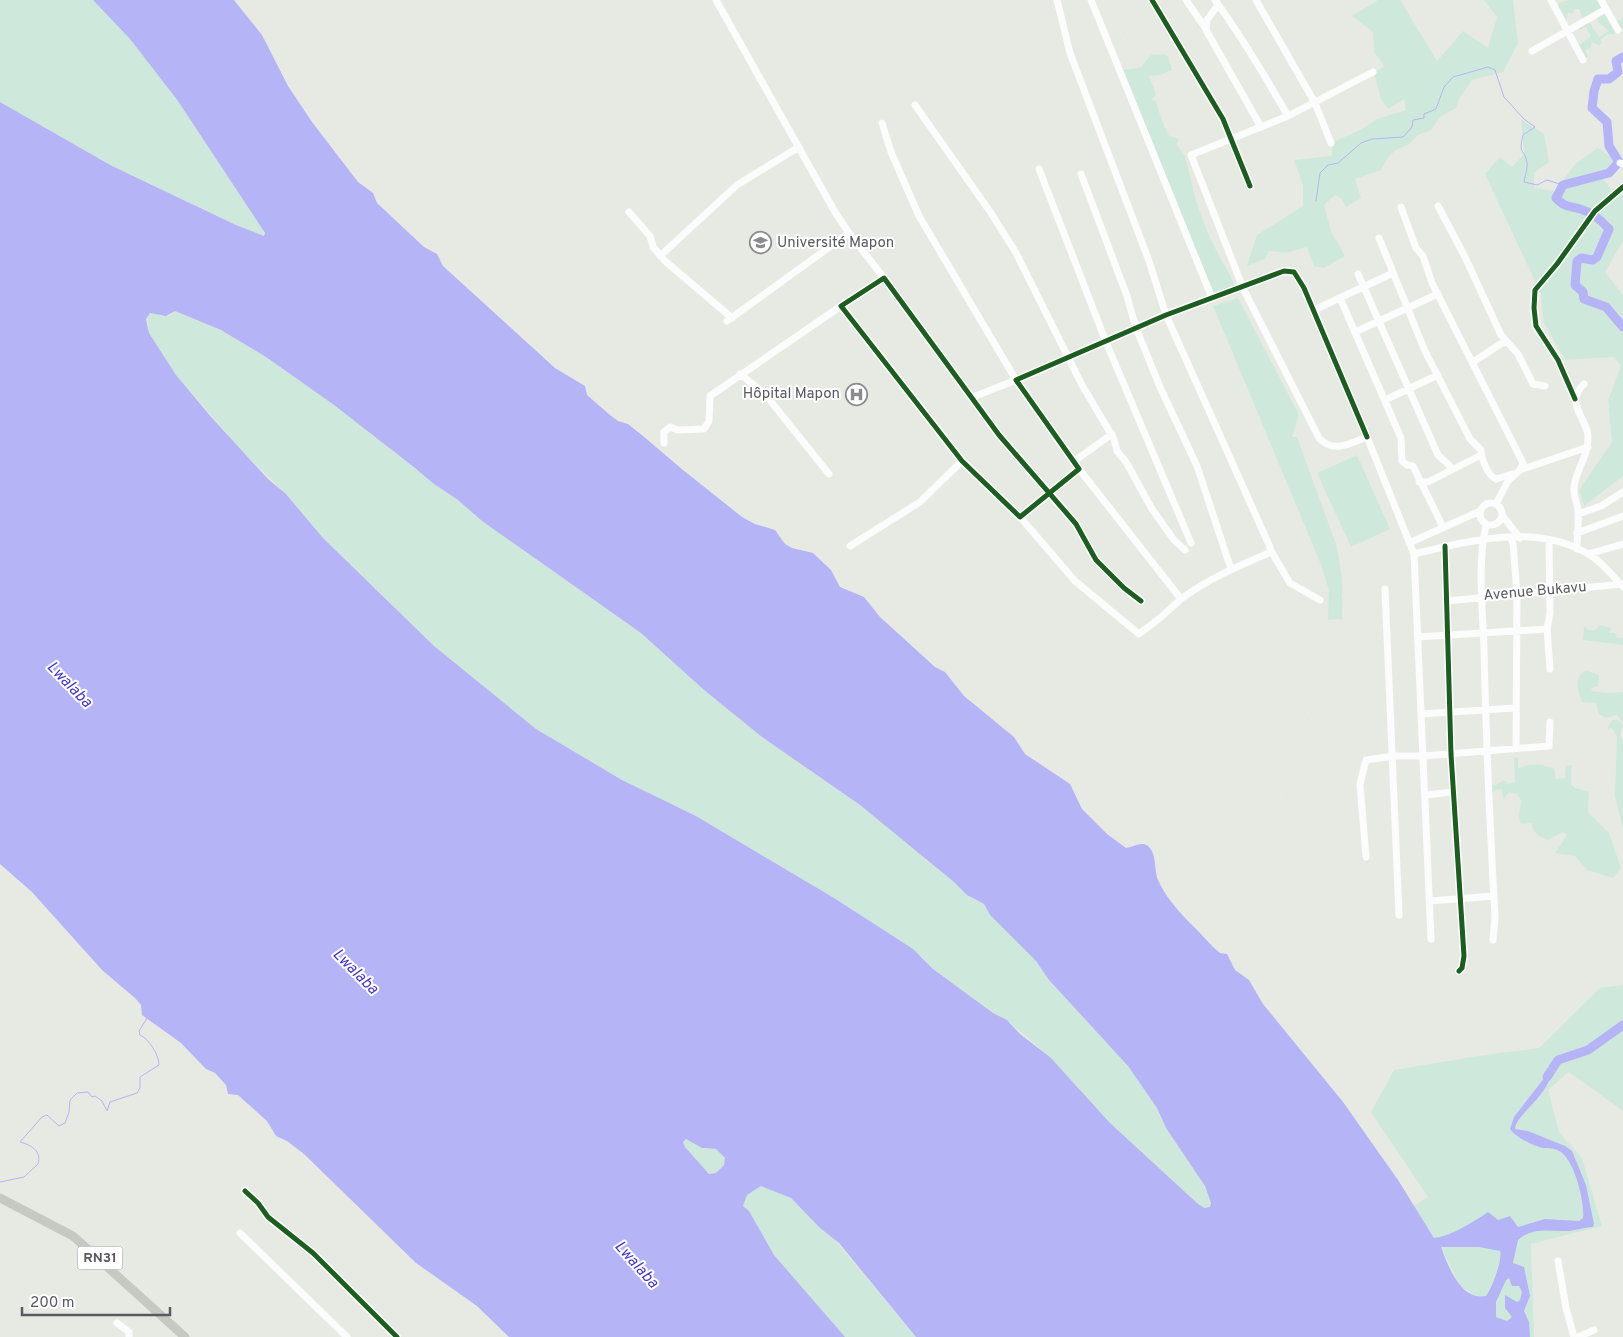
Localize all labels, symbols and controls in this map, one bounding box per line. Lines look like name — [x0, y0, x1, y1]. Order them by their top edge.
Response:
school or university icon: Université Mapon — [749, 231, 773, 255]
place label: Université Mapon — [777, 234, 894, 253]
hospital icon: Hôpital Mapon — [844, 382, 868, 406]
place label: Hôpital Mapon — [743, 385, 840, 404]
street label: Avenue Bukavu — [1483, 578, 1587, 606]
water label: Lwalaba — [42, 658, 96, 713]
water label: Lwalaba — [328, 945, 383, 1000]
water label: Lwalaba — [610, 1237, 663, 1293]
road number: RN31 — [78, 1246, 122, 1270]
scale bar — [22, 1284, 170, 1316]
text: 200 m — [30, 1294, 75, 1313]

